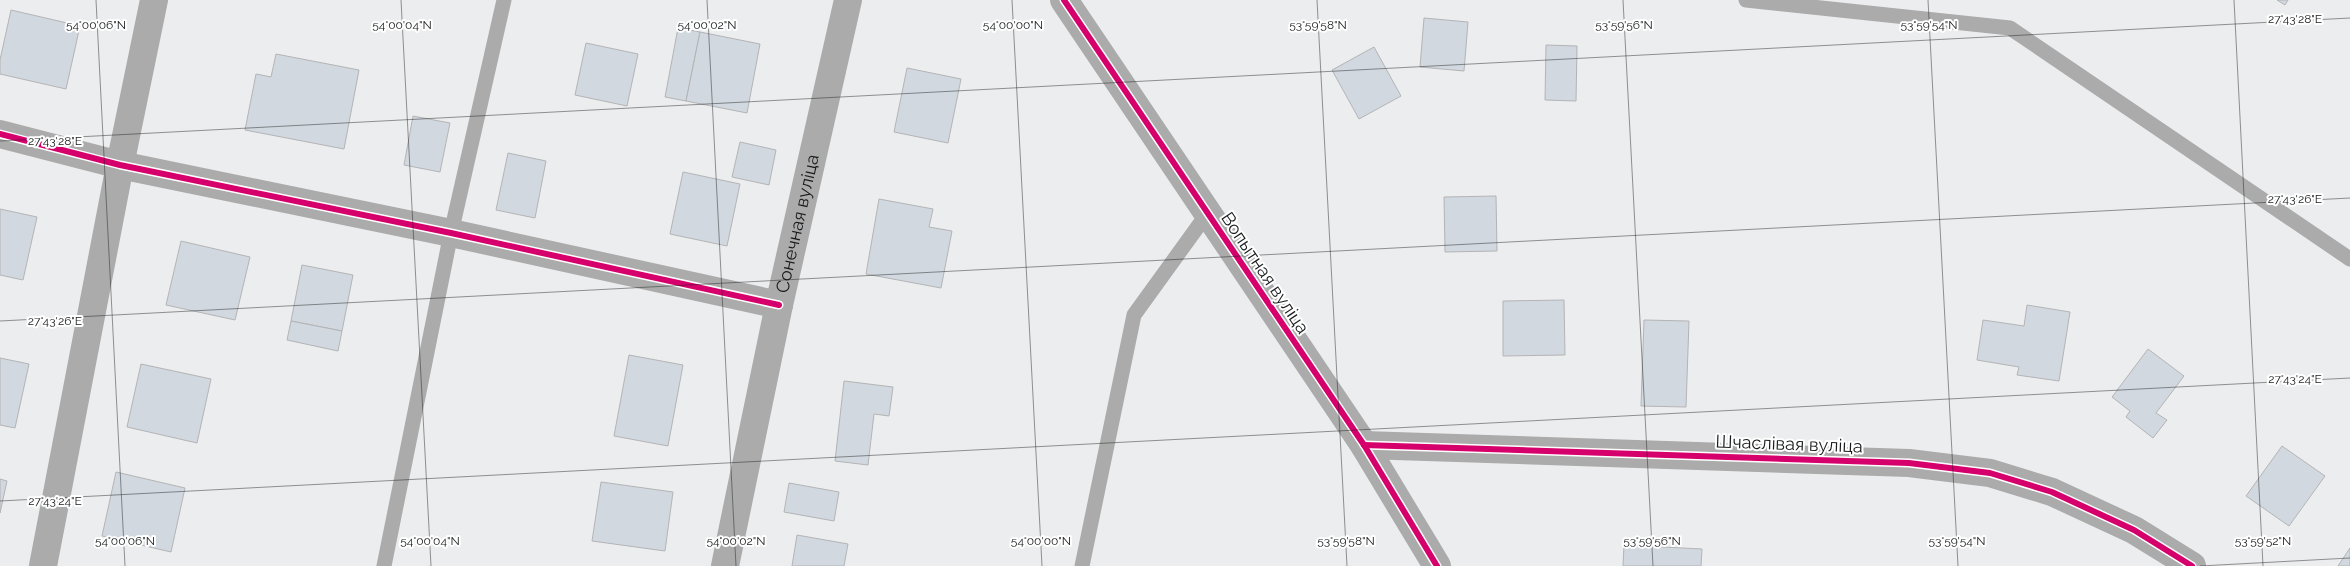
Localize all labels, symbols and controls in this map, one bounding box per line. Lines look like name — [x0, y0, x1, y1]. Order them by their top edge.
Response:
text: 27°43'28"E — [2268, 12, 2322, 26]
text: 54°00'06"N — [66, 18, 126, 32]
text: 54°00'04"N — [372, 18, 432, 32]
text: 54°00'02"N — [677, 18, 737, 32]
text: 54°00'00"N — [983, 18, 1043, 32]
text: 53°59'58"N — [1289, 18, 1347, 32]
text: 53°59'56"N — [1595, 18, 1653, 32]
text: 53°59'54"N — [1901, 18, 1957, 32]
text: 27°43'28"E — [28, 134, 82, 148]
street label: Сонечная вуліца — [771, 152, 823, 295]
text: 27°43'26"E — [2268, 192, 2322, 206]
street label: Вопытная вуліца — [1217, 208, 1314, 337]
text: 27°43'26"E — [28, 314, 82, 328]
text: 27°43'24"E — [2268, 372, 2322, 386]
street label: Шчаслівая вуліца — [1715, 430, 1863, 457]
text: 27°43'24"E — [28, 494, 82, 508]
text: 54°00'06"N — [95, 534, 155, 548]
text: 54°00'04"N — [400, 534, 460, 548]
text: 54°00'02"N — [706, 534, 766, 548]
text: 54°00'00"N — [1011, 534, 1071, 548]
text: 53°59'58"N — [1317, 534, 1375, 548]
text: 53°59'56"N — [1623, 534, 1681, 548]
text: 53°59'54"N — [1929, 534, 1985, 548]
text: 53°59'52"N — [2235, 534, 2291, 548]

